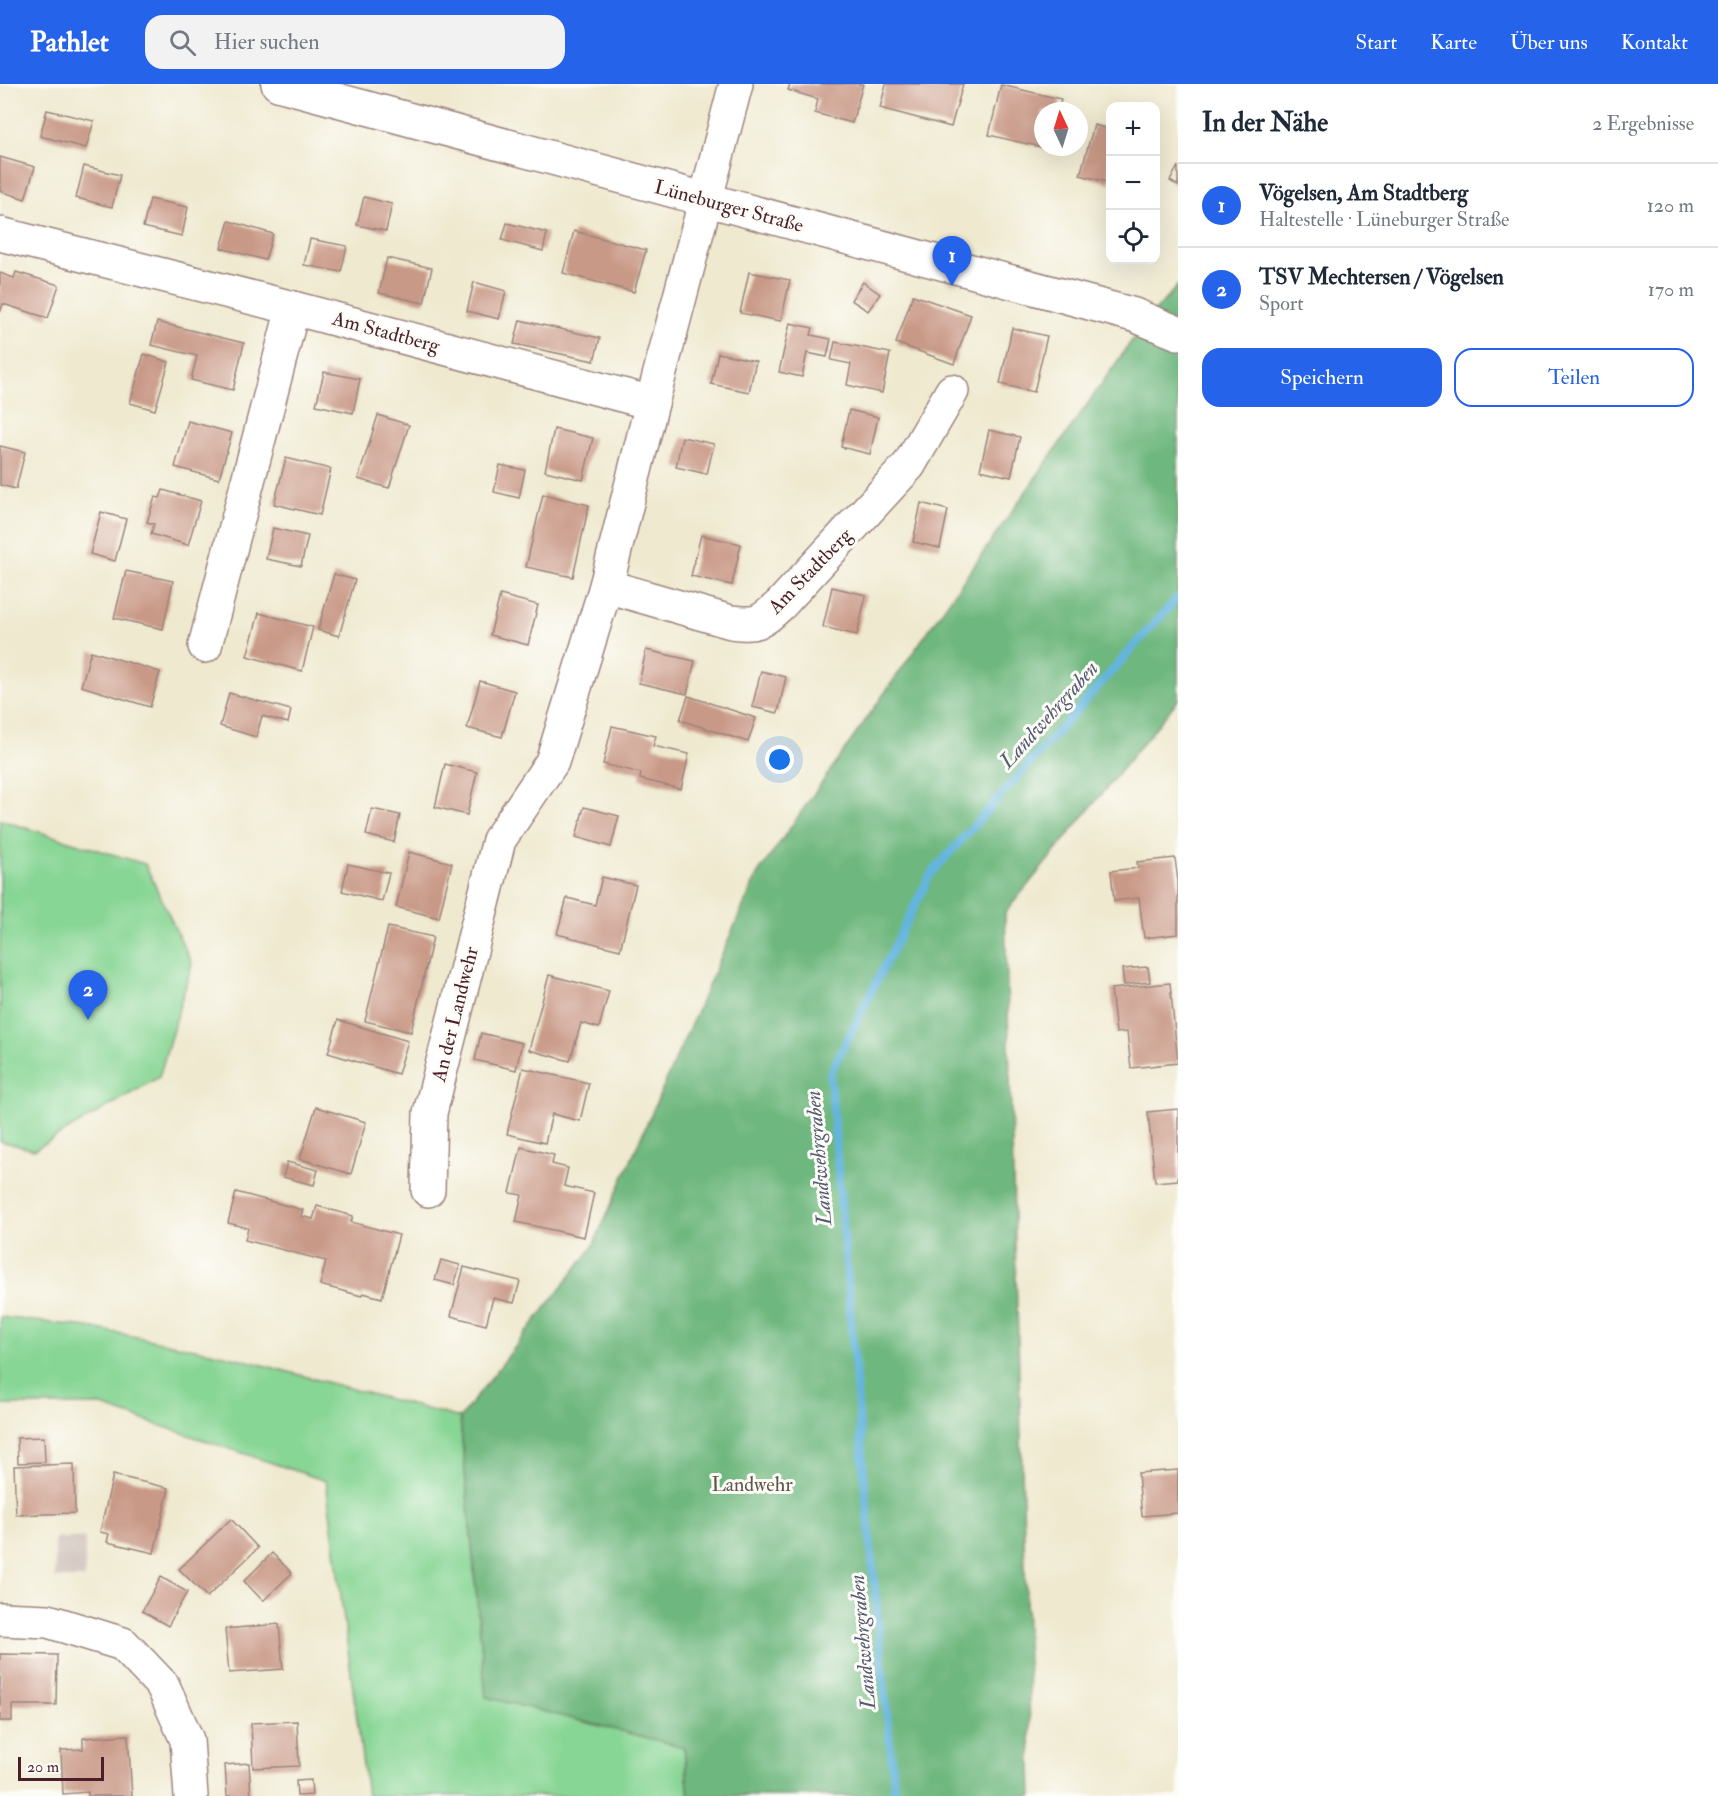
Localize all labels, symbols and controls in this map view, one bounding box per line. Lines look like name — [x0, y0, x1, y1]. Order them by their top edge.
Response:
search box — [145, 15, 565, 69]
text: Pathlet — [30, 25, 109, 60]
icon: search — [166, 26, 199, 59]
text: Hier suchen — [214, 28, 320, 56]
text: Start — [1355, 29, 1397, 56]
text: Karte — [1430, 29, 1477, 56]
text: Über uns — [1510, 29, 1588, 56]
text: Kontakt — [1621, 29, 1688, 56]
north arrow — [1034, 102, 1088, 156]
map controls — [1106, 102, 1160, 264]
button: + — [1106, 102, 1160, 156]
text: In der Nähe — [1202, 107, 1328, 139]
text: 2 Ergebnisse — [1592, 111, 1694, 136]
button: − — [1106, 156, 1160, 210]
street label: Lüneburger Straße — [652, 174, 806, 238]
text: Vögelsen, Am Stadtberg — [1259, 179, 1468, 207]
text: 1 — [1218, 193, 1225, 218]
text: 120 m — [1647, 193, 1694, 218]
text: Haltestelle · Lüneburger Straße — [1259, 207, 1509, 232]
button: locate — [1106, 210, 1160, 264]
pin: 1 — [932, 236, 972, 286]
text: TSV Mechtersen / Vögelsen — [1259, 263, 1504, 291]
text: 2 — [1216, 277, 1227, 302]
text: 170 m — [1648, 277, 1694, 302]
text: Sport — [1259, 291, 1304, 316]
street label: Am Stadtberg — [329, 305, 443, 359]
button: Speichern — [1202, 348, 1442, 407]
button: Teilen — [1454, 348, 1694, 407]
street label: Am Stadtberg — [762, 522, 858, 620]
water label: Landwehrgraben — [993, 656, 1104, 775]
your location — [765, 745, 794, 774]
street label: An der Landwehr — [426, 943, 484, 1085]
pin: 2 — [68, 970, 107, 1020]
water label: Landwehrgraben — [800, 1089, 838, 1227]
park label: Landwehr — [711, 1472, 793, 1497]
water label: Landwehrgraben — [844, 1573, 882, 1711]
scale bar — [18, 1754, 104, 1782]
text: 20 m — [27, 1757, 59, 1777]

